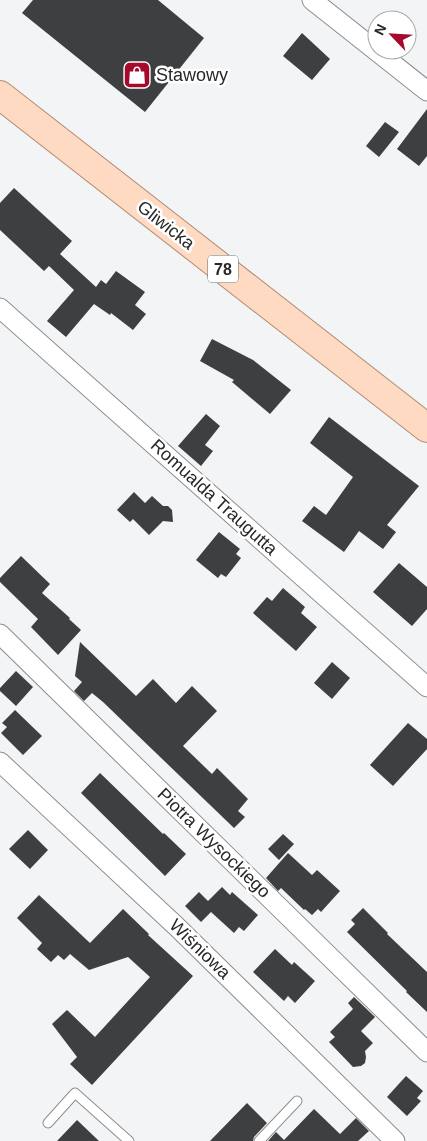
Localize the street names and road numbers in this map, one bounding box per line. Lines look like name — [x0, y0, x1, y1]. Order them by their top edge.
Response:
street label: Gliwicka — [133, 196, 199, 254]
road number: 78 — [208, 255, 238, 282]
street label: Romualda Traugutta — [147, 435, 282, 560]
street label: Piotra Wysockiego — [153, 784, 275, 902]
street label: Wiśniowa — [165, 915, 235, 984]

